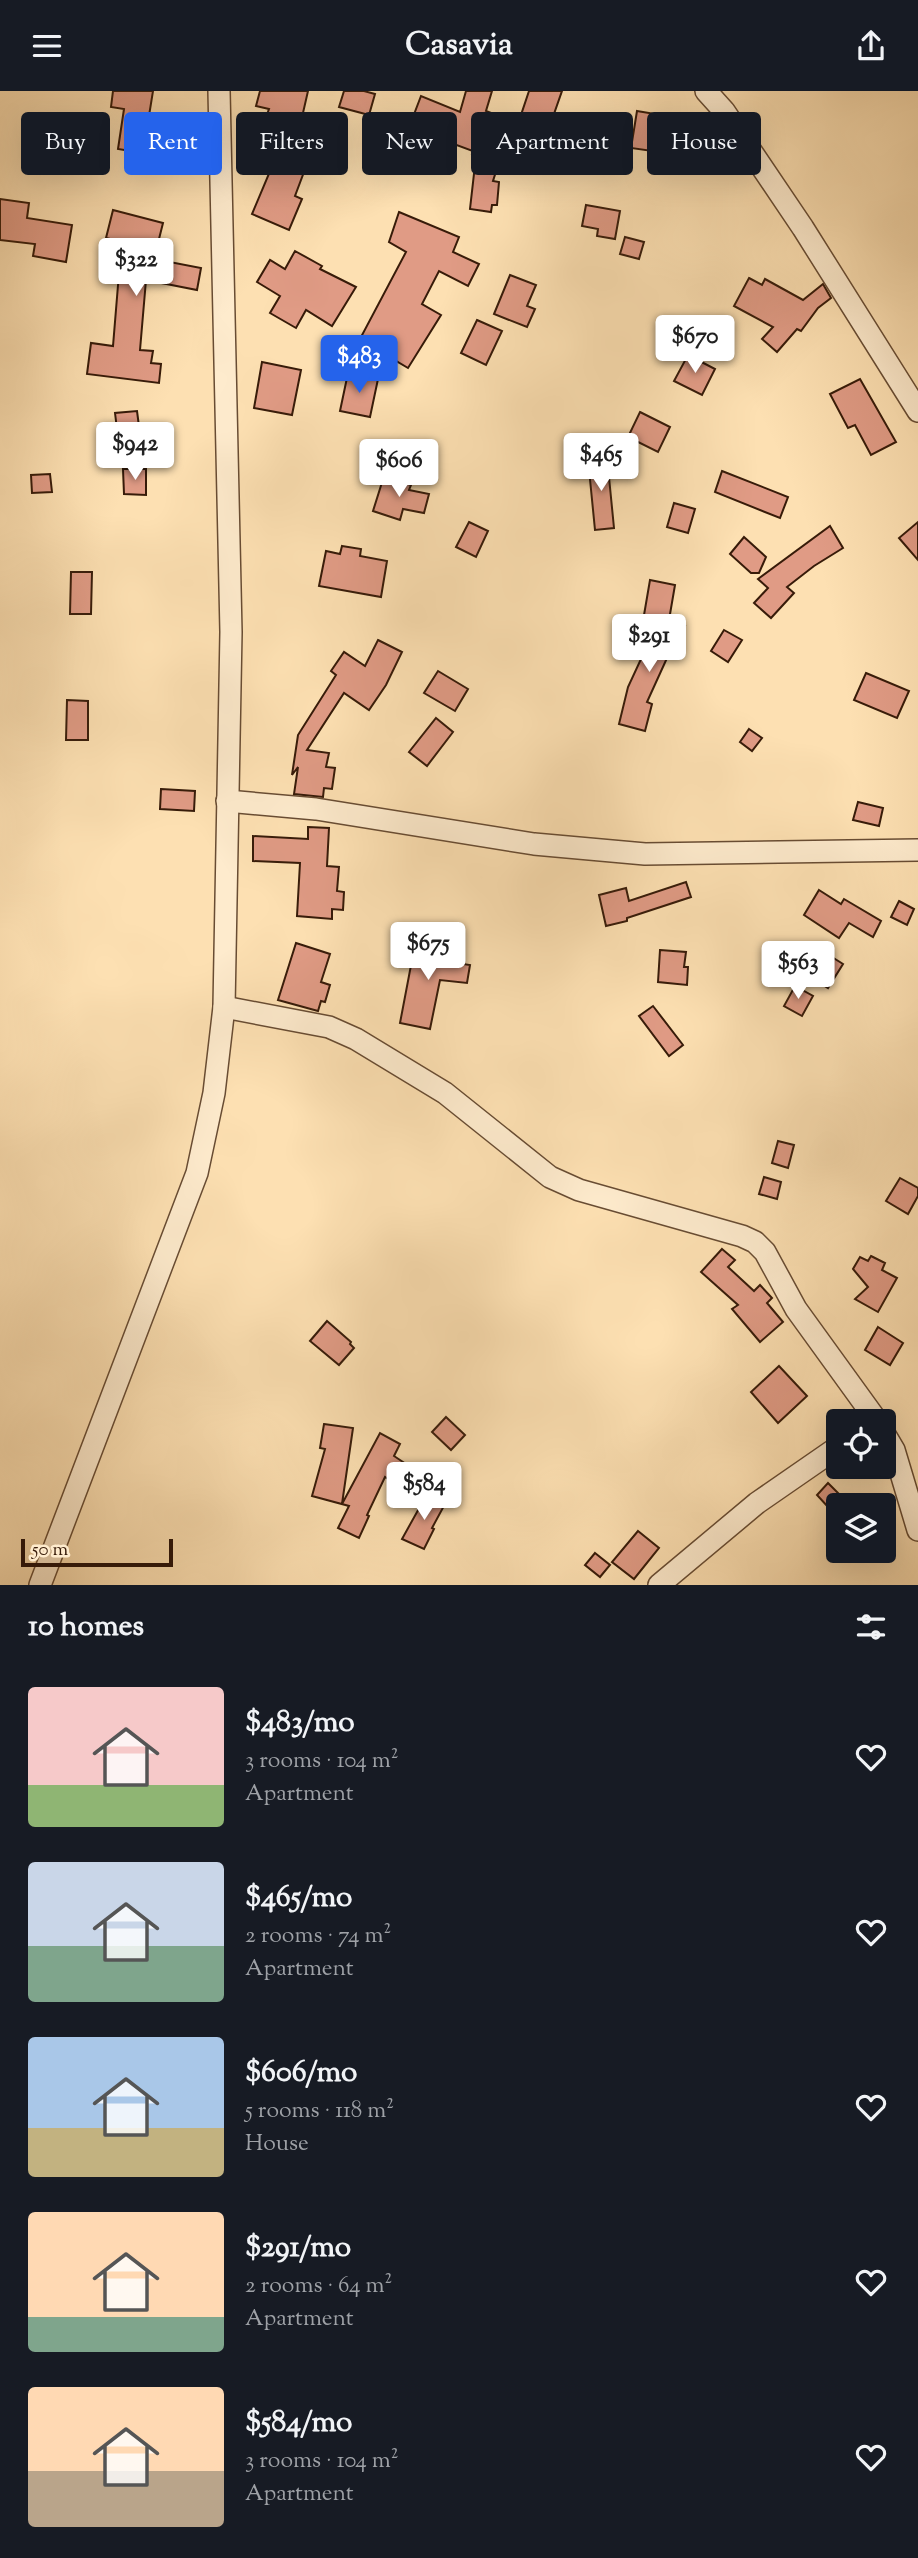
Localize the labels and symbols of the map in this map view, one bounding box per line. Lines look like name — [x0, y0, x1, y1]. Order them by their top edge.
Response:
pin: $322 — [95, 239, 177, 298]
pin: $670 — [654, 315, 736, 375]
pin: $483 — [318, 335, 400, 395]
pin: $942 — [94, 423, 176, 482]
pin: $465 — [560, 433, 642, 493]
pin: $606 — [358, 439, 440, 499]
pin: $291 — [608, 615, 690, 674]
pin: $675 — [387, 923, 469, 982]
pin: $563 — [757, 941, 839, 1001]
pin: $584 — [383, 1463, 465, 1522]
scale bar — [21, 1536, 173, 1568]

